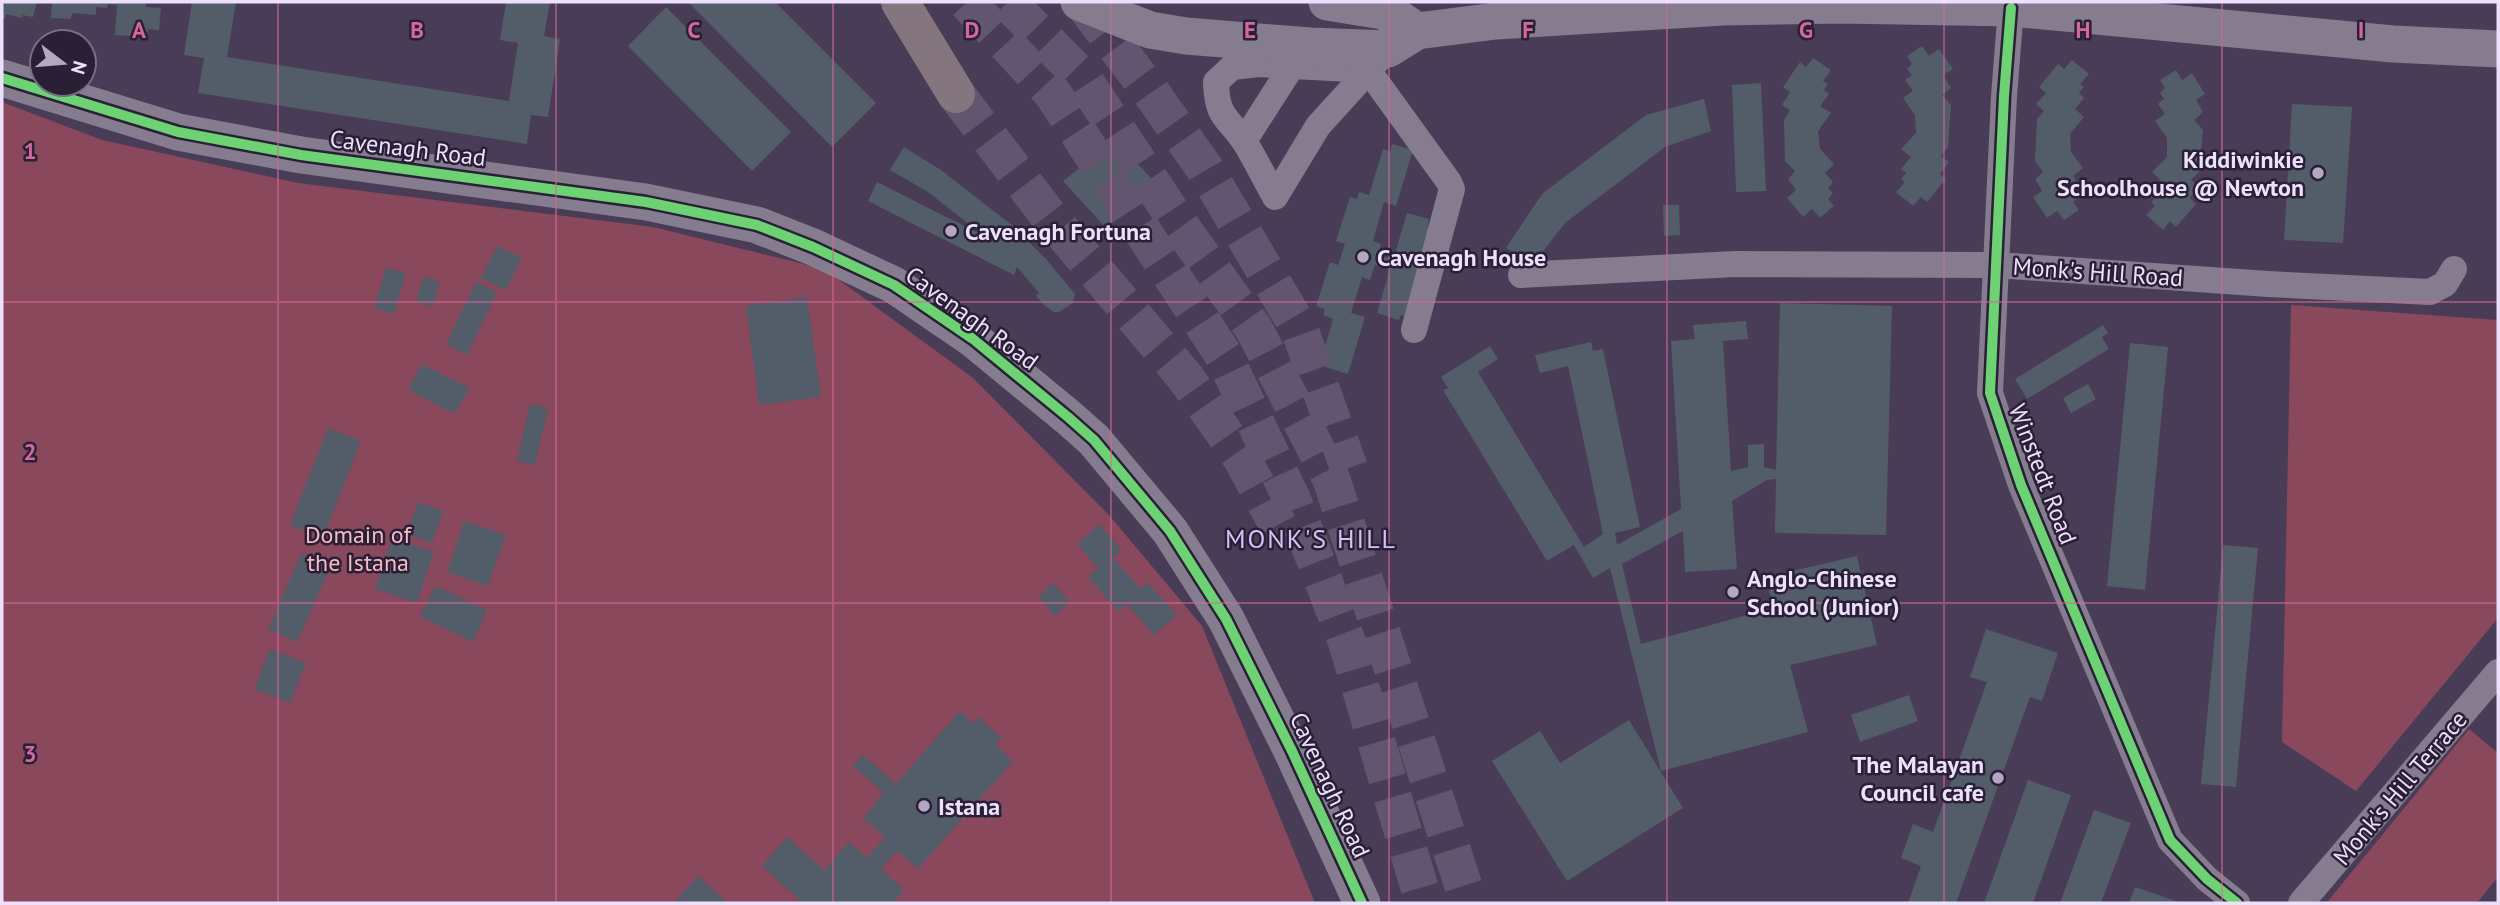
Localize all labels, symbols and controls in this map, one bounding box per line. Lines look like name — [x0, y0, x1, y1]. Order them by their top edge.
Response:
text: A — [132, 15, 146, 44]
text: B — [410, 15, 424, 44]
text: C — [688, 15, 701, 44]
text: D — [965, 15, 979, 44]
text: E — [1244, 15, 1256, 44]
text: F — [1522, 15, 1534, 44]
text: G — [1799, 15, 1813, 44]
text: H — [2076, 15, 2090, 44]
text: I — [2358, 15, 2364, 44]
north arrow — [28, 28, 98, 98]
text: N — [66, 58, 93, 77]
street label: Cavenagh Road — [328, 123, 488, 173]
text: 1 — [23, 136, 37, 165]
place label: Kiddiwinkie Schoolhouse @ Newton — [2057, 144, 2304, 203]
marker: Kiddiwinkie Schoolhouse @ Newton — [2310, 165, 2326, 181]
place label: Cavenagh Fortuna — [965, 216, 1151, 247]
marker: Cavenagh Fortuna — [943, 223, 959, 239]
place label: Cavenagh House — [1377, 242, 1546, 273]
marker: Cavenagh House — [1355, 249, 1371, 265]
street label: Monk's Hill Road — [2012, 251, 2184, 293]
street label: Cavenagh Road — [899, 259, 1045, 377]
street label: Winstedt Road — [2002, 399, 2084, 549]
text: 2 — [23, 437, 37, 466]
park label: Domain of the Istana — [305, 519, 412, 578]
district label: MONK'S HILL — [1225, 522, 1397, 555]
place label: Anglo-Chinese School (Junior) — [1747, 563, 1900, 622]
marker: Anglo-Chinese School (Junior) — [1725, 584, 1741, 600]
street label: Monk's Hill Terrace — [2326, 704, 2474, 872]
street label: Cavenagh Road — [1283, 707, 1377, 863]
text: 3 — [23, 739, 37, 768]
place label: The Malayan Council cafe — [1853, 749, 1984, 808]
marker: The Malayan Council cafe — [1990, 770, 2006, 786]
place label: Istana — [938, 791, 1000, 822]
marker: Istana — [916, 798, 932, 814]

